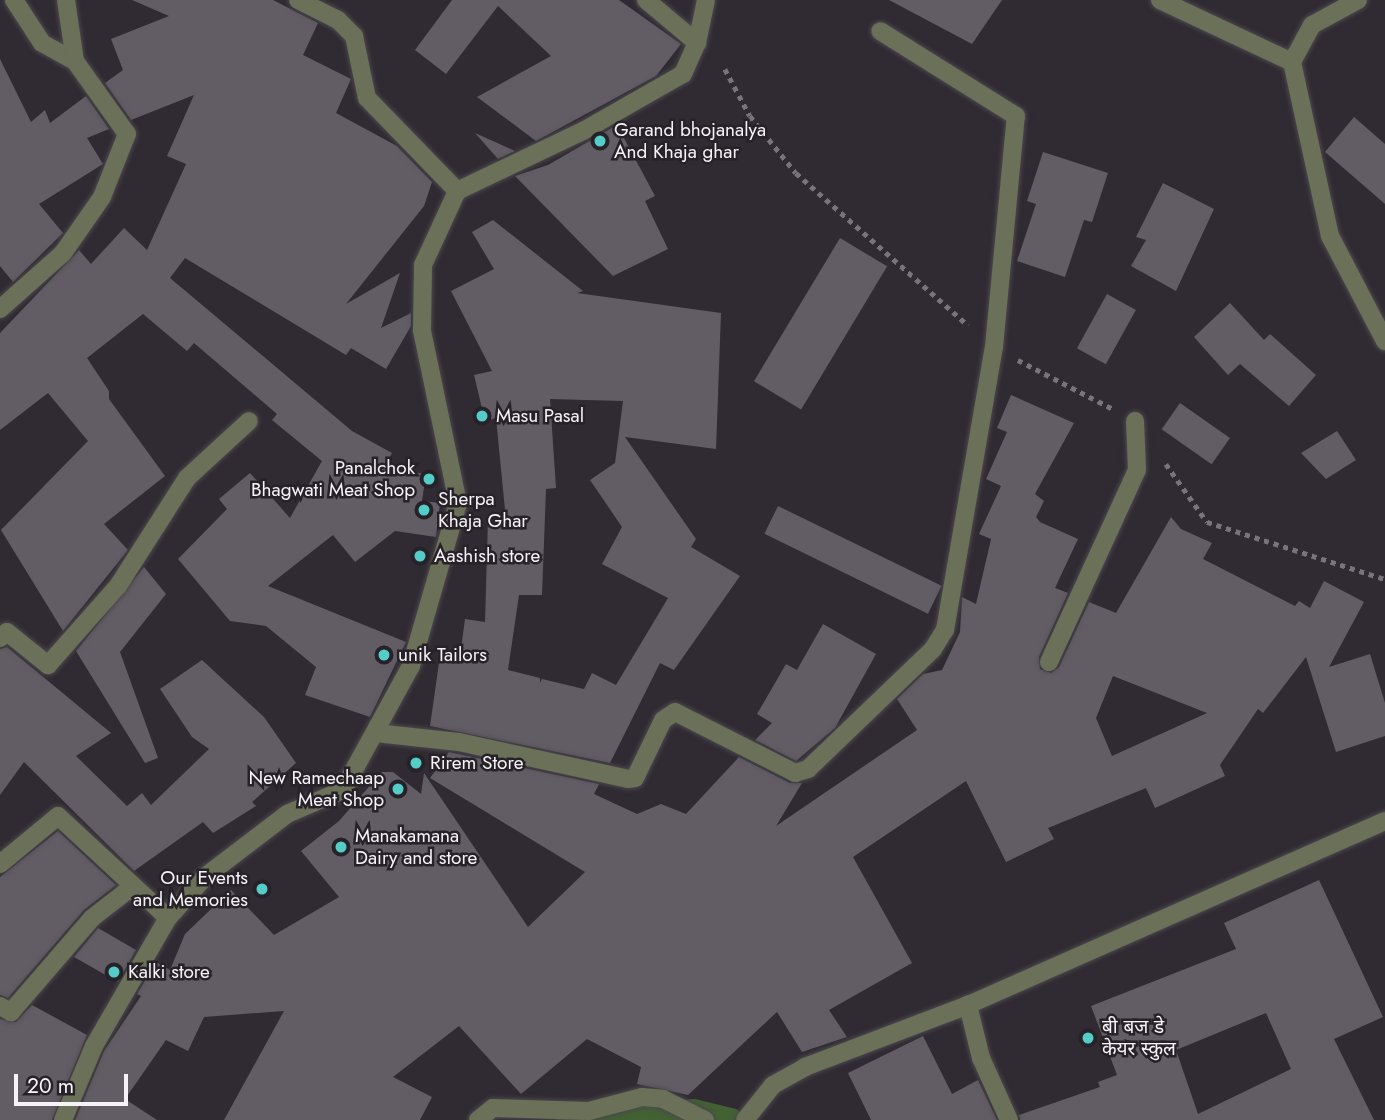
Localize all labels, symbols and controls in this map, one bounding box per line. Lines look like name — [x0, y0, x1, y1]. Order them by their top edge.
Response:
place label: Garand bhojanalya And Khaja ghar — [614, 119, 766, 163]
marker: Garand bhojanalya And Khaja ghar — [592, 133, 608, 149]
place label: Masu Pasal — [496, 405, 584, 427]
marker: Masu Pasal — [474, 408, 490, 424]
place label: Panalchok Bhagwati Meat Shop — [251, 457, 415, 501]
marker: Panalchok Bhagwati Meat Shop — [421, 471, 437, 487]
place label: Sherpa Khaja Ghar — [438, 488, 528, 532]
marker: Sherpa Khaja Ghar — [416, 502, 432, 518]
place label: Aashish store — [434, 545, 540, 567]
marker: Aashish store — [412, 548, 428, 564]
place label: unik Tailors — [398, 644, 487, 666]
marker: unik Tailors — [376, 647, 392, 663]
place label: Rirem Store — [430, 752, 523, 774]
marker: Rirem Store — [408, 755, 424, 771]
place label: New Ramechaap Meat Shop — [249, 767, 384, 811]
marker: New Ramechaap Meat Shop — [390, 781, 406, 797]
place label: Manakamana Dairy and store — [355, 825, 477, 869]
marker: Manakamana Dairy and store — [333, 839, 349, 855]
place label: Our Events and Memories — [133, 867, 248, 911]
marker: Our Events and Memories — [254, 881, 270, 897]
place label: Kalki store — [128, 961, 210, 983]
marker: Kalki store — [106, 964, 122, 980]
place label: बी बज डे केयर स्कुल — [1102, 1016, 1176, 1060]
marker: बी बज डे केयर स्कुल — [1080, 1030, 1096, 1046]
scale bar — [18, 1060, 131, 1104]
text: 20 m — [27, 1071, 74, 1101]

